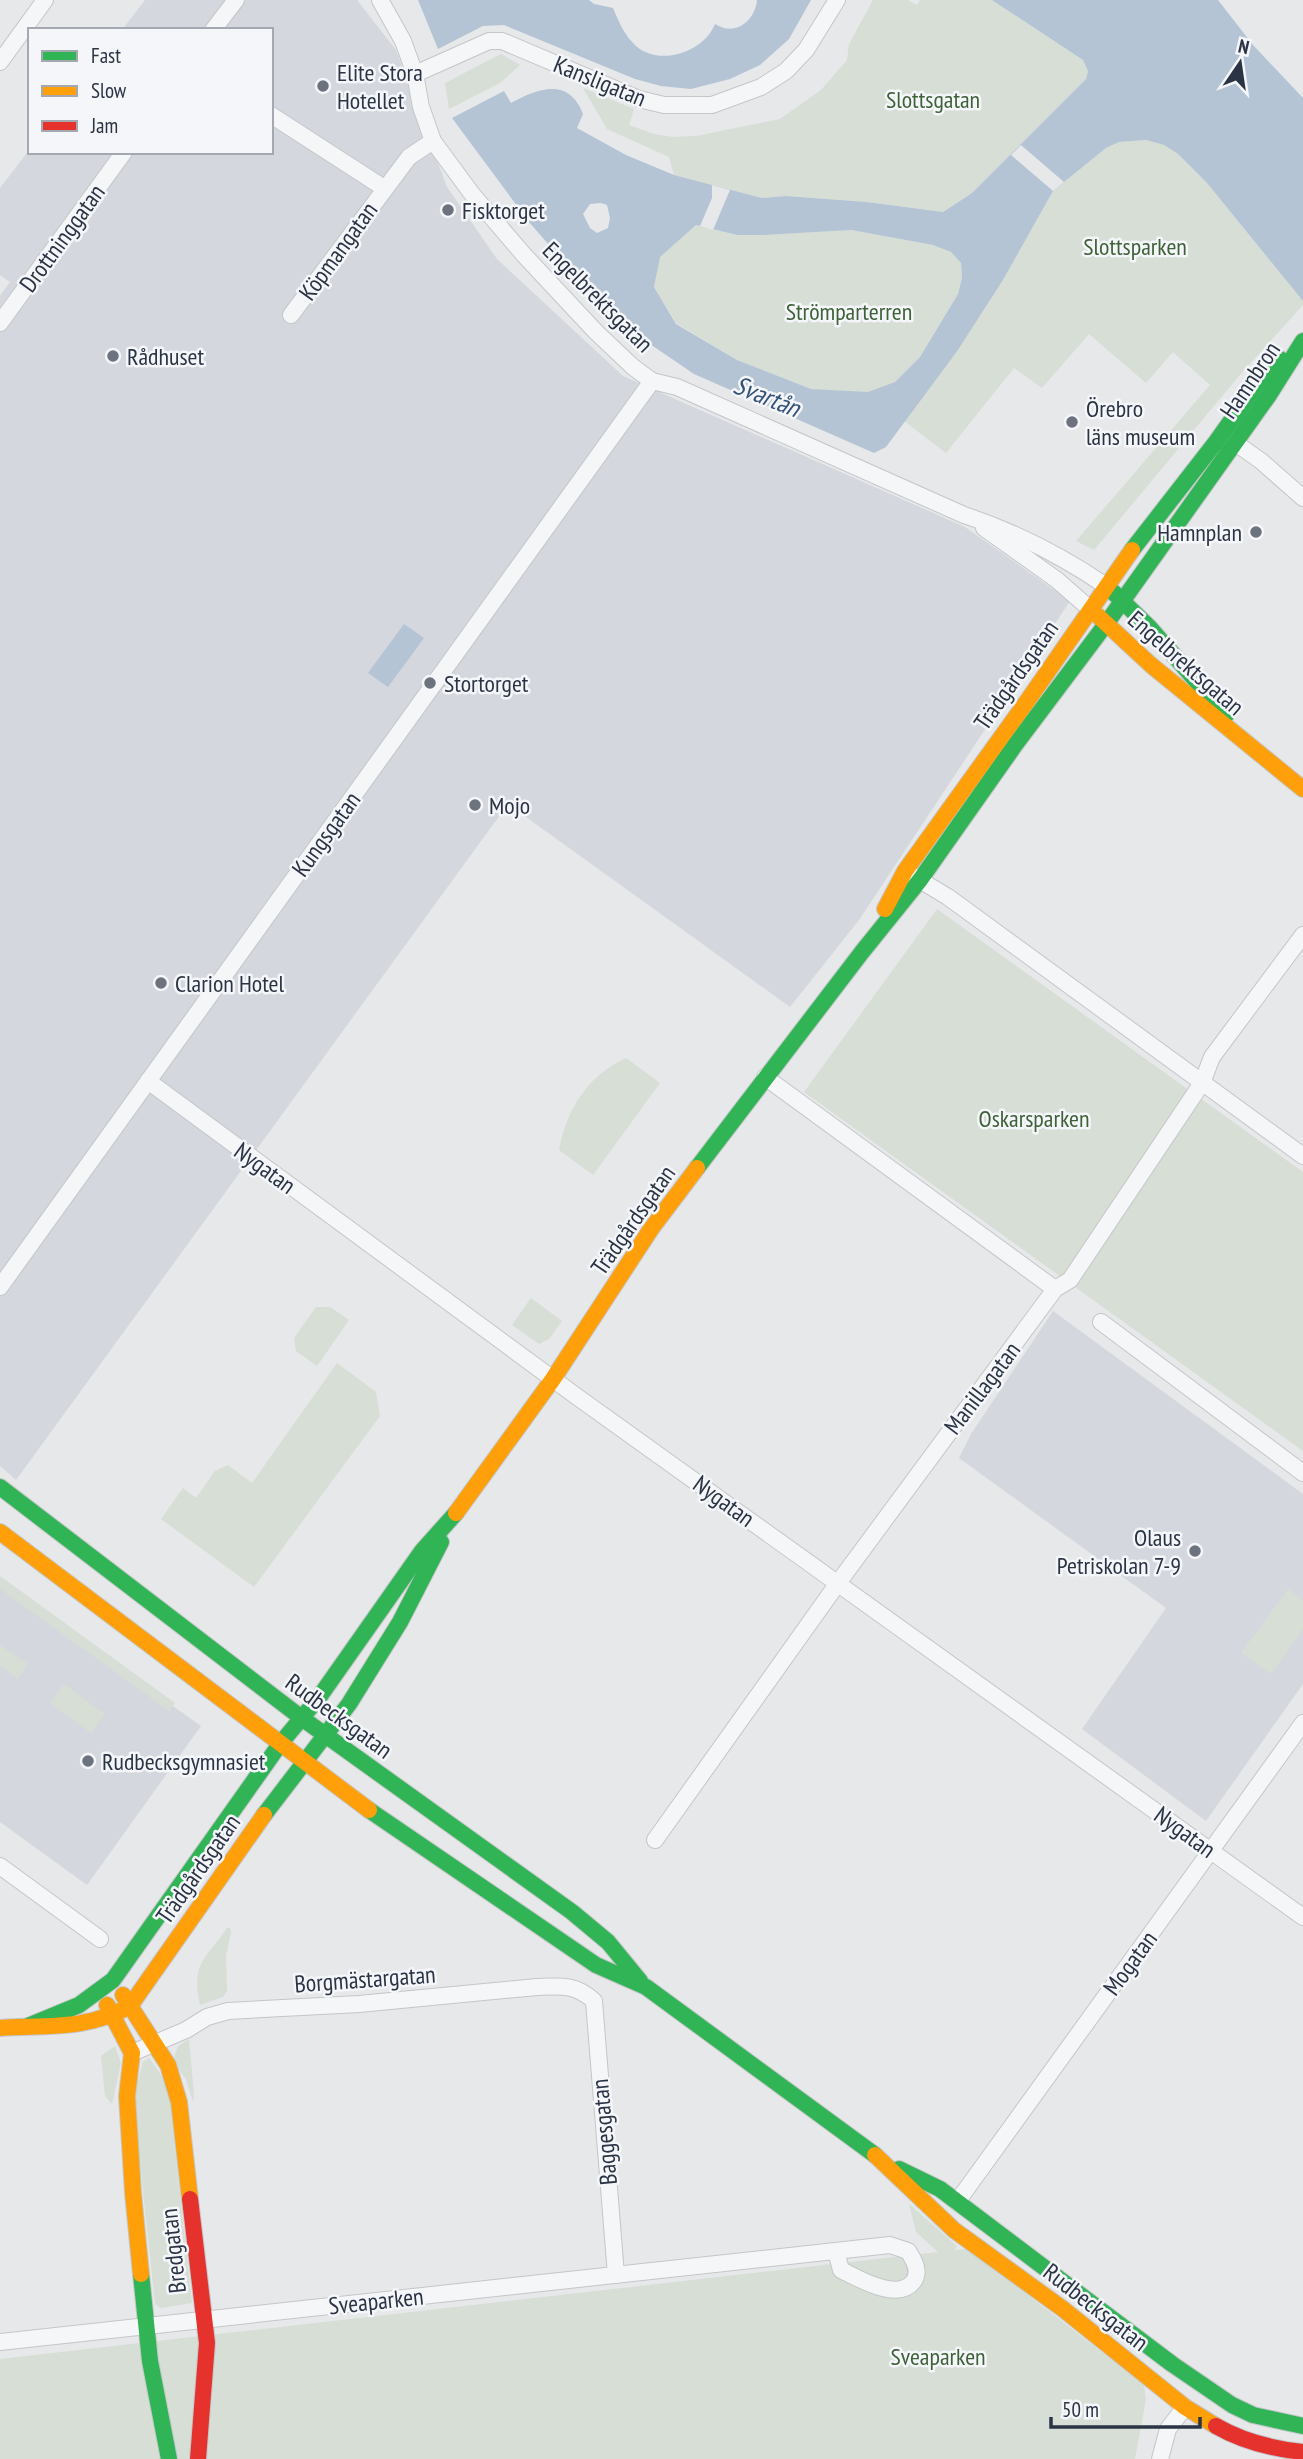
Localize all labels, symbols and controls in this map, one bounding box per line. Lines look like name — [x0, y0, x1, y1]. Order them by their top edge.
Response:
legend — [28, 28, 273, 154]
north arrow — [1205, 28, 1275, 98]
text: N — [1236, 34, 1252, 59]
text: Fast — [91, 42, 121, 69]
street label: Kansligatan — [549, 48, 651, 114]
place label: Elite Stora Hotellet — [337, 57, 423, 116]
text: Slow — [91, 77, 127, 104]
marker: Elite Stora Hotellet — [315, 78, 331, 94]
park label: Slottsgatan — [886, 84, 980, 115]
text: Jam — [90, 112, 118, 139]
street label: Drottninggatan — [12, 178, 112, 298]
place label: Fisktorget — [462, 195, 545, 226]
street label: Köpmangatan — [292, 196, 384, 306]
marker: Fisktorget — [440, 202, 456, 218]
park label: Slottsparken — [1083, 231, 1187, 262]
street label: Engelbrektsgatan — [536, 235, 660, 359]
park label: Strömparterren — [786, 296, 912, 327]
street label: Hamnbron — [1213, 335, 1287, 425]
place label: Rådhuset — [127, 341, 205, 372]
marker: Rådhuset — [105, 348, 121, 364]
water label: Svartån — [729, 368, 806, 425]
place label: Örebro läns museum — [1086, 393, 1195, 452]
marker: Örebro läns museum — [1064, 414, 1080, 430]
place label: Hamnplan — [1157, 517, 1242, 548]
marker: Hamnplan — [1248, 524, 1264, 540]
street label: Engelbrektsgatan — [1121, 604, 1251, 722]
street label: Trädgårdsgatan — [967, 614, 1065, 736]
place label: Stortorget — [444, 668, 529, 699]
marker: Stortorget — [422, 675, 438, 691]
street label: Kungsgatan — [285, 785, 367, 883]
place label: Mojo — [489, 790, 530, 821]
marker: Mojo — [467, 797, 483, 813]
place label: Clarion Hotel — [175, 968, 285, 999]
marker: Clarion Hotel — [153, 975, 169, 991]
park label: Oskarsparken — [978, 1103, 1090, 1134]
street label: Nygatan — [228, 1135, 302, 1201]
street label: Trädgårdsgatan — [584, 1159, 682, 1281]
street label: Manillagatan — [937, 1335, 1027, 1441]
street label: Nygatan — [687, 1468, 761, 1534]
place label: Olaus Petriskolan 7-9 — [1057, 1522, 1181, 1581]
marker: Olaus Petriskolan 7-9 — [1187, 1543, 1203, 1559]
street label: Rudbecksgatan — [279, 1667, 399, 1765]
place label: Rudbecksgymnasiet — [102, 1746, 266, 1777]
marker: Rudbecksgymnasiet — [80, 1753, 96, 1769]
street label: Nygatan — [1148, 1799, 1222, 1865]
street label: Trädgårdsgatan — [149, 1808, 247, 1930]
street label: Mogatan — [1096, 1925, 1164, 2001]
street label: Borgmästargatan — [293, 1959, 437, 1999]
street label: Baggesgatan — [584, 2078, 624, 2186]
street label: Bredgatan — [153, 2207, 193, 2295]
street label: Rudbecksgatan — [1037, 2256, 1155, 2358]
street label: Sveaparken — [327, 2281, 425, 2321]
park label: Sveaparken — [890, 2341, 986, 2372]
scale bar — [1051, 2386, 1200, 2430]
text: 50 m — [1062, 2396, 1099, 2423]

